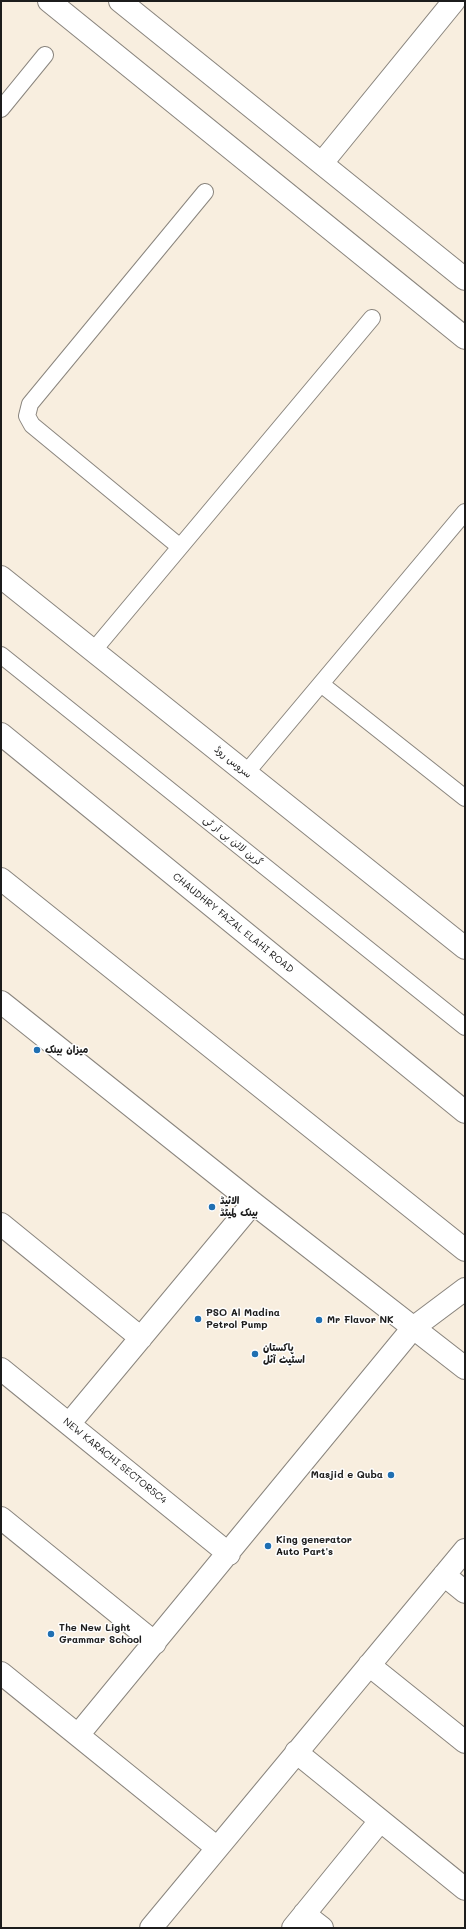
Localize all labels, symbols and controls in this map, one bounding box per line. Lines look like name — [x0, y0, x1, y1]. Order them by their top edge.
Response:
street label: سروس روڈ — [212, 743, 254, 781]
street label: گرین لائن بی آر ٹی — [201, 813, 265, 869]
street label: CHAUDHRY FAZAL ELAHI ROAD — [170, 870, 296, 976]
place label: میزان بینک — [45, 1044, 88, 1056]
marker: میزان بینک — [32, 1045, 42, 1055]
place label: الائیڈ بینک لمیٹڈ — [220, 1195, 258, 1218]
marker: الائیڈ بینک لمیٹڈ — [207, 1202, 217, 1212]
place label: PSO Al Madina Petrol Pump — [206, 1307, 280, 1330]
marker: PSO Al Madina Petrol Pump — [193, 1314, 203, 1324]
place label: Mr Flavor NK — [327, 1314, 394, 1326]
marker: Mr Flavor NK — [314, 1315, 324, 1325]
place label: پاکستان اسٹیٹ آئل — [263, 1342, 305, 1366]
marker: پاکستان اسٹیٹ آئل — [250, 1349, 260, 1359]
street label: NEW KARACHI SECTOR5C4 — [61, 1415, 169, 1507]
place label: Masjid e Quba — [311, 1469, 383, 1481]
marker: Masjid e Quba — [386, 1470, 396, 1480]
place label: King generator Auto Part's — [276, 1534, 352, 1558]
marker: King generator Auto Part's — [263, 1541, 273, 1551]
place label: The New Light Grammar School — [59, 1622, 142, 1646]
marker: The New Light Grammar School — [46, 1629, 56, 1639]

